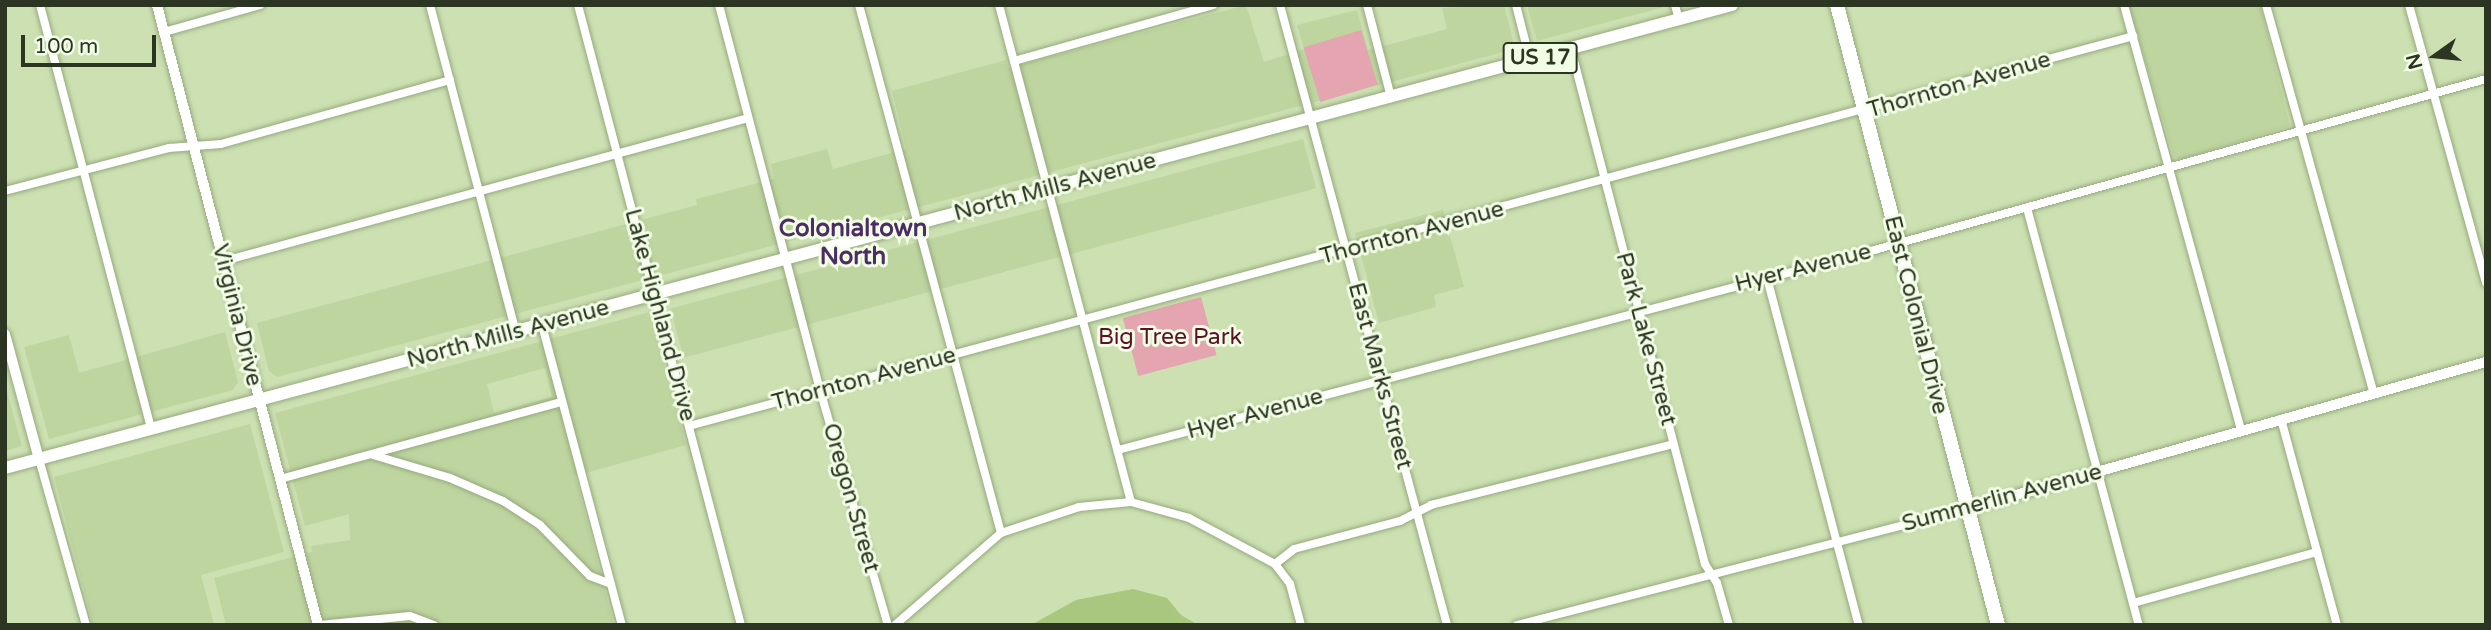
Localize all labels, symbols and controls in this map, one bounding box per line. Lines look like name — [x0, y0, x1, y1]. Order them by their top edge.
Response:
scale bar — [24, 21, 159, 65]
north arrow — [2400, 21, 2470, 91]
text: 100 m — [34, 34, 98, 59]
road number: US 17 — [1502, 41, 1578, 76]
street label: Thornton Avenue — [1864, 46, 2054, 124]
text: N — [2402, 51, 2427, 72]
street label: North Mills Avenue — [951, 147, 1159, 227]
street label: Thornton Avenue — [1317, 195, 1507, 271]
street label: Lake Highland Drive — [618, 206, 702, 424]
street label: East Colonial Drive — [1878, 213, 1954, 417]
district label: Colonialtown North — [779, 215, 927, 271]
street label: Hyer Avenue — [1732, 238, 1874, 298]
street label: Virginia Drive — [206, 241, 268, 389]
street label: Park Lake Street — [1610, 249, 1682, 429]
street label: East Marks Street — [1342, 280, 1418, 472]
street label: North Mills Avenue — [404, 294, 612, 374]
park label: Big Tree Park — [1098, 323, 1242, 351]
street label: Thornton Avenue — [769, 341, 959, 417]
street label: Hyer Avenue — [1184, 383, 1326, 445]
street label: Oregon Street — [816, 420, 886, 576]
street label: Summerlin Avenue — [1899, 458, 2105, 538]

